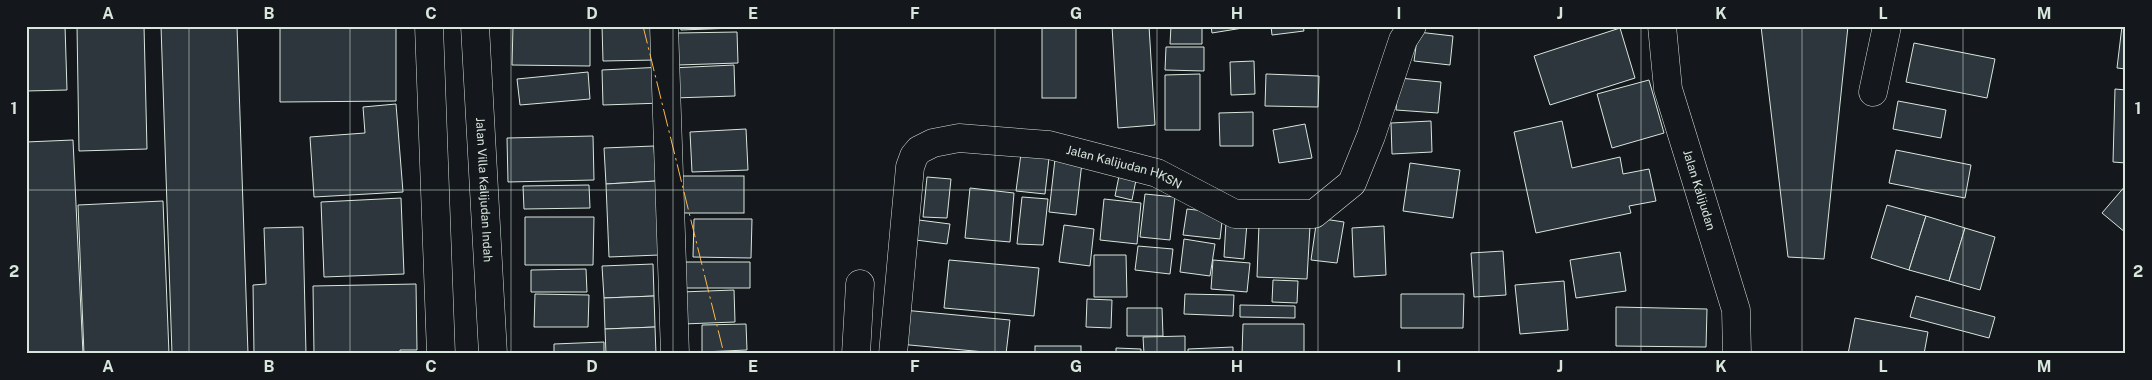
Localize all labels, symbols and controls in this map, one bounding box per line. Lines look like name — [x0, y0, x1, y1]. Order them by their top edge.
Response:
text: A — [102, 4, 114, 23]
text: B — [264, 4, 275, 23]
text: C — [425, 4, 437, 23]
text: D — [586, 4, 598, 23]
text: E — [748, 4, 758, 23]
text: F — [910, 4, 920, 23]
text: G — [1070, 4, 1082, 23]
text: H — [1231, 4, 1243, 23]
text: I — [1397, 4, 1401, 23]
text: J — [1557, 4, 1563, 23]
text: K — [1715, 4, 1727, 23]
text: L — [1878, 4, 1888, 23]
text: M — [2037, 4, 2051, 23]
text: 1 — [11, 99, 17, 118]
text: 1 — [2135, 99, 2141, 118]
street label: Jalan Villa Kalijudan Indah — [473, 117, 495, 263]
street label: Jalan Kalijudan HKSN — [1065, 143, 1184, 192]
street label: Jalan Kalijudan — [1680, 148, 1718, 232]
text: 2 — [9, 262, 19, 281]
text: 2 — [2133, 262, 2143, 281]
text: A — [102, 357, 114, 376]
text: B — [264, 357, 275, 376]
text: C — [425, 357, 437, 376]
text: D — [586, 357, 598, 376]
text: E — [748, 357, 758, 376]
text: F — [910, 357, 920, 376]
text: G — [1070, 357, 1082, 376]
text: H — [1231, 357, 1243, 376]
text: I — [1397, 357, 1401, 376]
text: J — [1557, 357, 1563, 376]
text: K — [1715, 357, 1727, 376]
text: L — [1878, 357, 1888, 376]
text: M — [2037, 357, 2051, 376]

